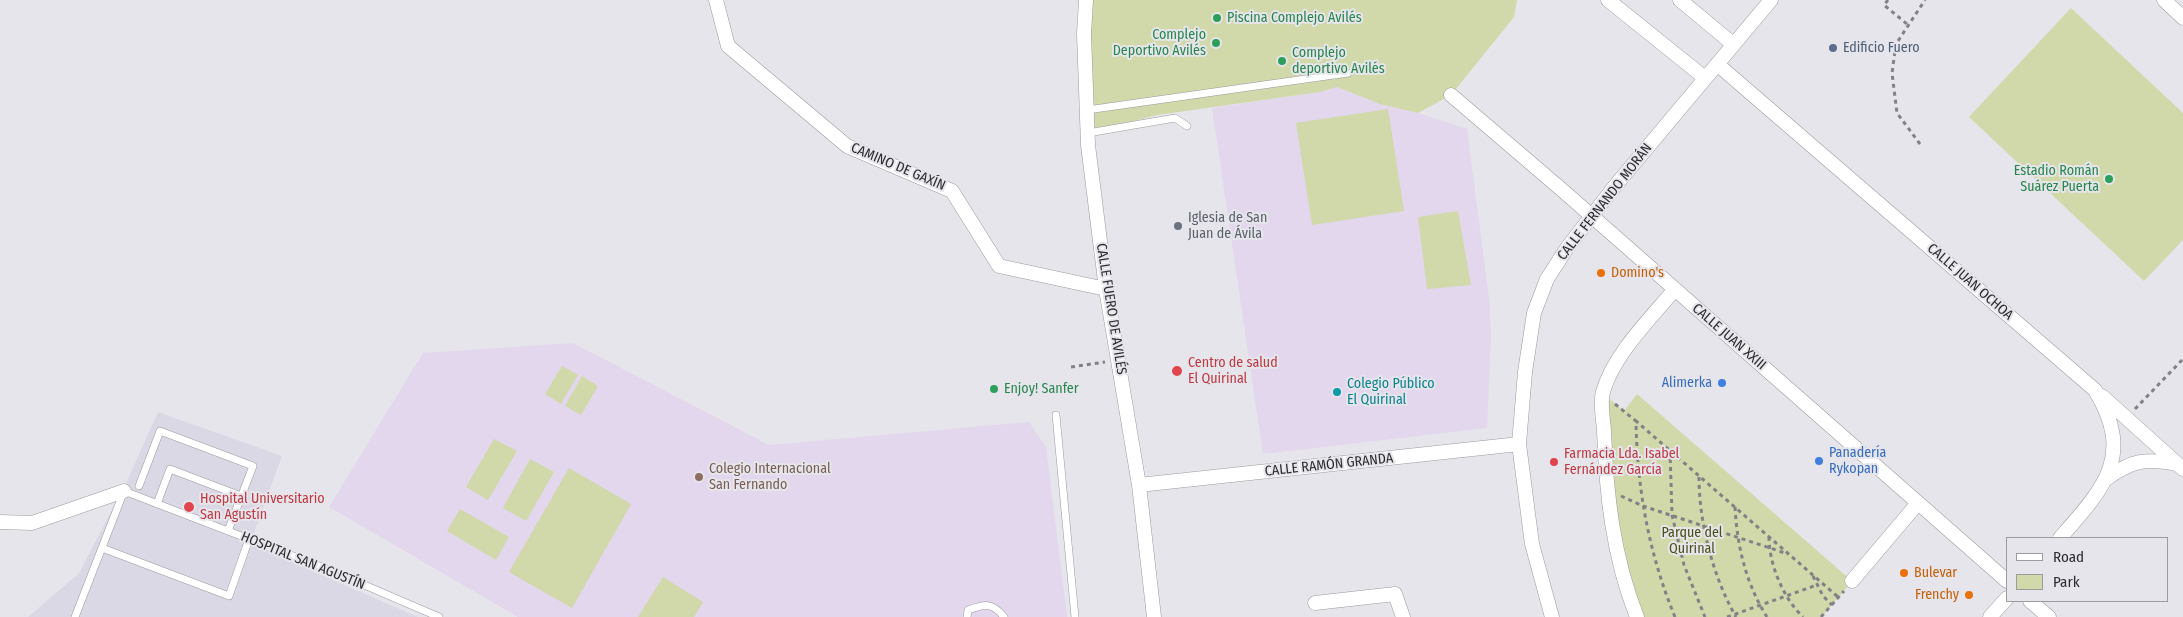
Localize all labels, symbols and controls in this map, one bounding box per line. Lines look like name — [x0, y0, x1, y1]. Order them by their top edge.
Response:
place label: Piscina Complejo Avilés — [1227, 10, 1362, 26]
marker: Piscina Complejo Avilés — [1211, 12, 1223, 24]
place label: Complejo Deportivo Avilés — [1113, 27, 1206, 59]
marker: Complejo Deportivo Avilés — [1210, 37, 1222, 49]
place label: Edificio Fuero — [1843, 40, 1920, 56]
marker: Edificio Fuero — [1827, 42, 1839, 54]
place label: Complejo deportivo Avilés — [1292, 45, 1385, 78]
marker: Complejo deportivo Avilés — [1276, 55, 1288, 67]
street label: CAMINO DE GAXÍN — [848, 140, 948, 194]
street label: CALLE FERNANDO MORÁN — [1554, 140, 1656, 264]
place label: Estadio Román Suárez Puerta — [2014, 163, 2099, 196]
marker: Estadio Román Suárez Puerta — [2103, 173, 2115, 185]
place label: Iglesia de San Juan de Ávila — [1188, 210, 1267, 242]
marker: Iglesia de San Juan de Ávila — [1172, 220, 1184, 232]
street label: CALLE JUAN OCHOA — [1924, 240, 2016, 324]
street label: CALLE FUERO DE AVILÉS — [1092, 242, 1130, 376]
place label: Domino's — [1611, 265, 1664, 281]
marker: Domino's — [1595, 267, 1607, 279]
street label: CALLE JUAN XXIII — [1689, 300, 1769, 374]
place label: Centro de salud El Quirinal — [1188, 355, 1278, 388]
marker: Centro de salud El Quirinal — [1170, 364, 1184, 378]
place label: Alimerka — [1662, 375, 1712, 391]
place label: Colegio Público El Quirinal — [1347, 376, 1435, 408]
marker: Alimerka — [1716, 377, 1728, 389]
place label: Enjoy! Sanfer — [1004, 381, 1079, 397]
marker: Enjoy! Sanfer — [988, 383, 1000, 395]
marker: Colegio Público El Quirinal — [1331, 386, 1343, 398]
place label: Panadería Rykopan — [1829, 445, 1886, 478]
place label: Farmacia Lda. Isabel Fernández García — [1564, 446, 1679, 478]
street label: CALLE RAMÓN GRANDA — [1264, 450, 1394, 480]
marker: Panadería Rykopan — [1813, 455, 1825, 467]
marker: Farmacia Lda. Isabel Fernández García — [1548, 456, 1560, 468]
place label: Colegio Internacional San Fernando — [709, 461, 831, 494]
marker: Colegio Internacional San Fernando — [693, 471, 705, 483]
place label: Hospital Universitario San Agustín — [200, 491, 325, 524]
marker: Hospital Universitario San Agustín — [182, 500, 196, 514]
park label: Parque del Quirinal — [1661, 525, 1723, 558]
street label: HOSPITAL SAN AGUSTÍN — [238, 528, 368, 594]
legend — [2006, 537, 2168, 602]
text: Road — [2053, 548, 2084, 566]
place label: Bulevar — [1914, 565, 1957, 581]
marker: Bulevar — [1898, 567, 1910, 579]
text: Park — [2053, 573, 2080, 591]
place label: Frenchy — [1915, 587, 1959, 603]
marker: Frenchy — [1963, 589, 1975, 601]

